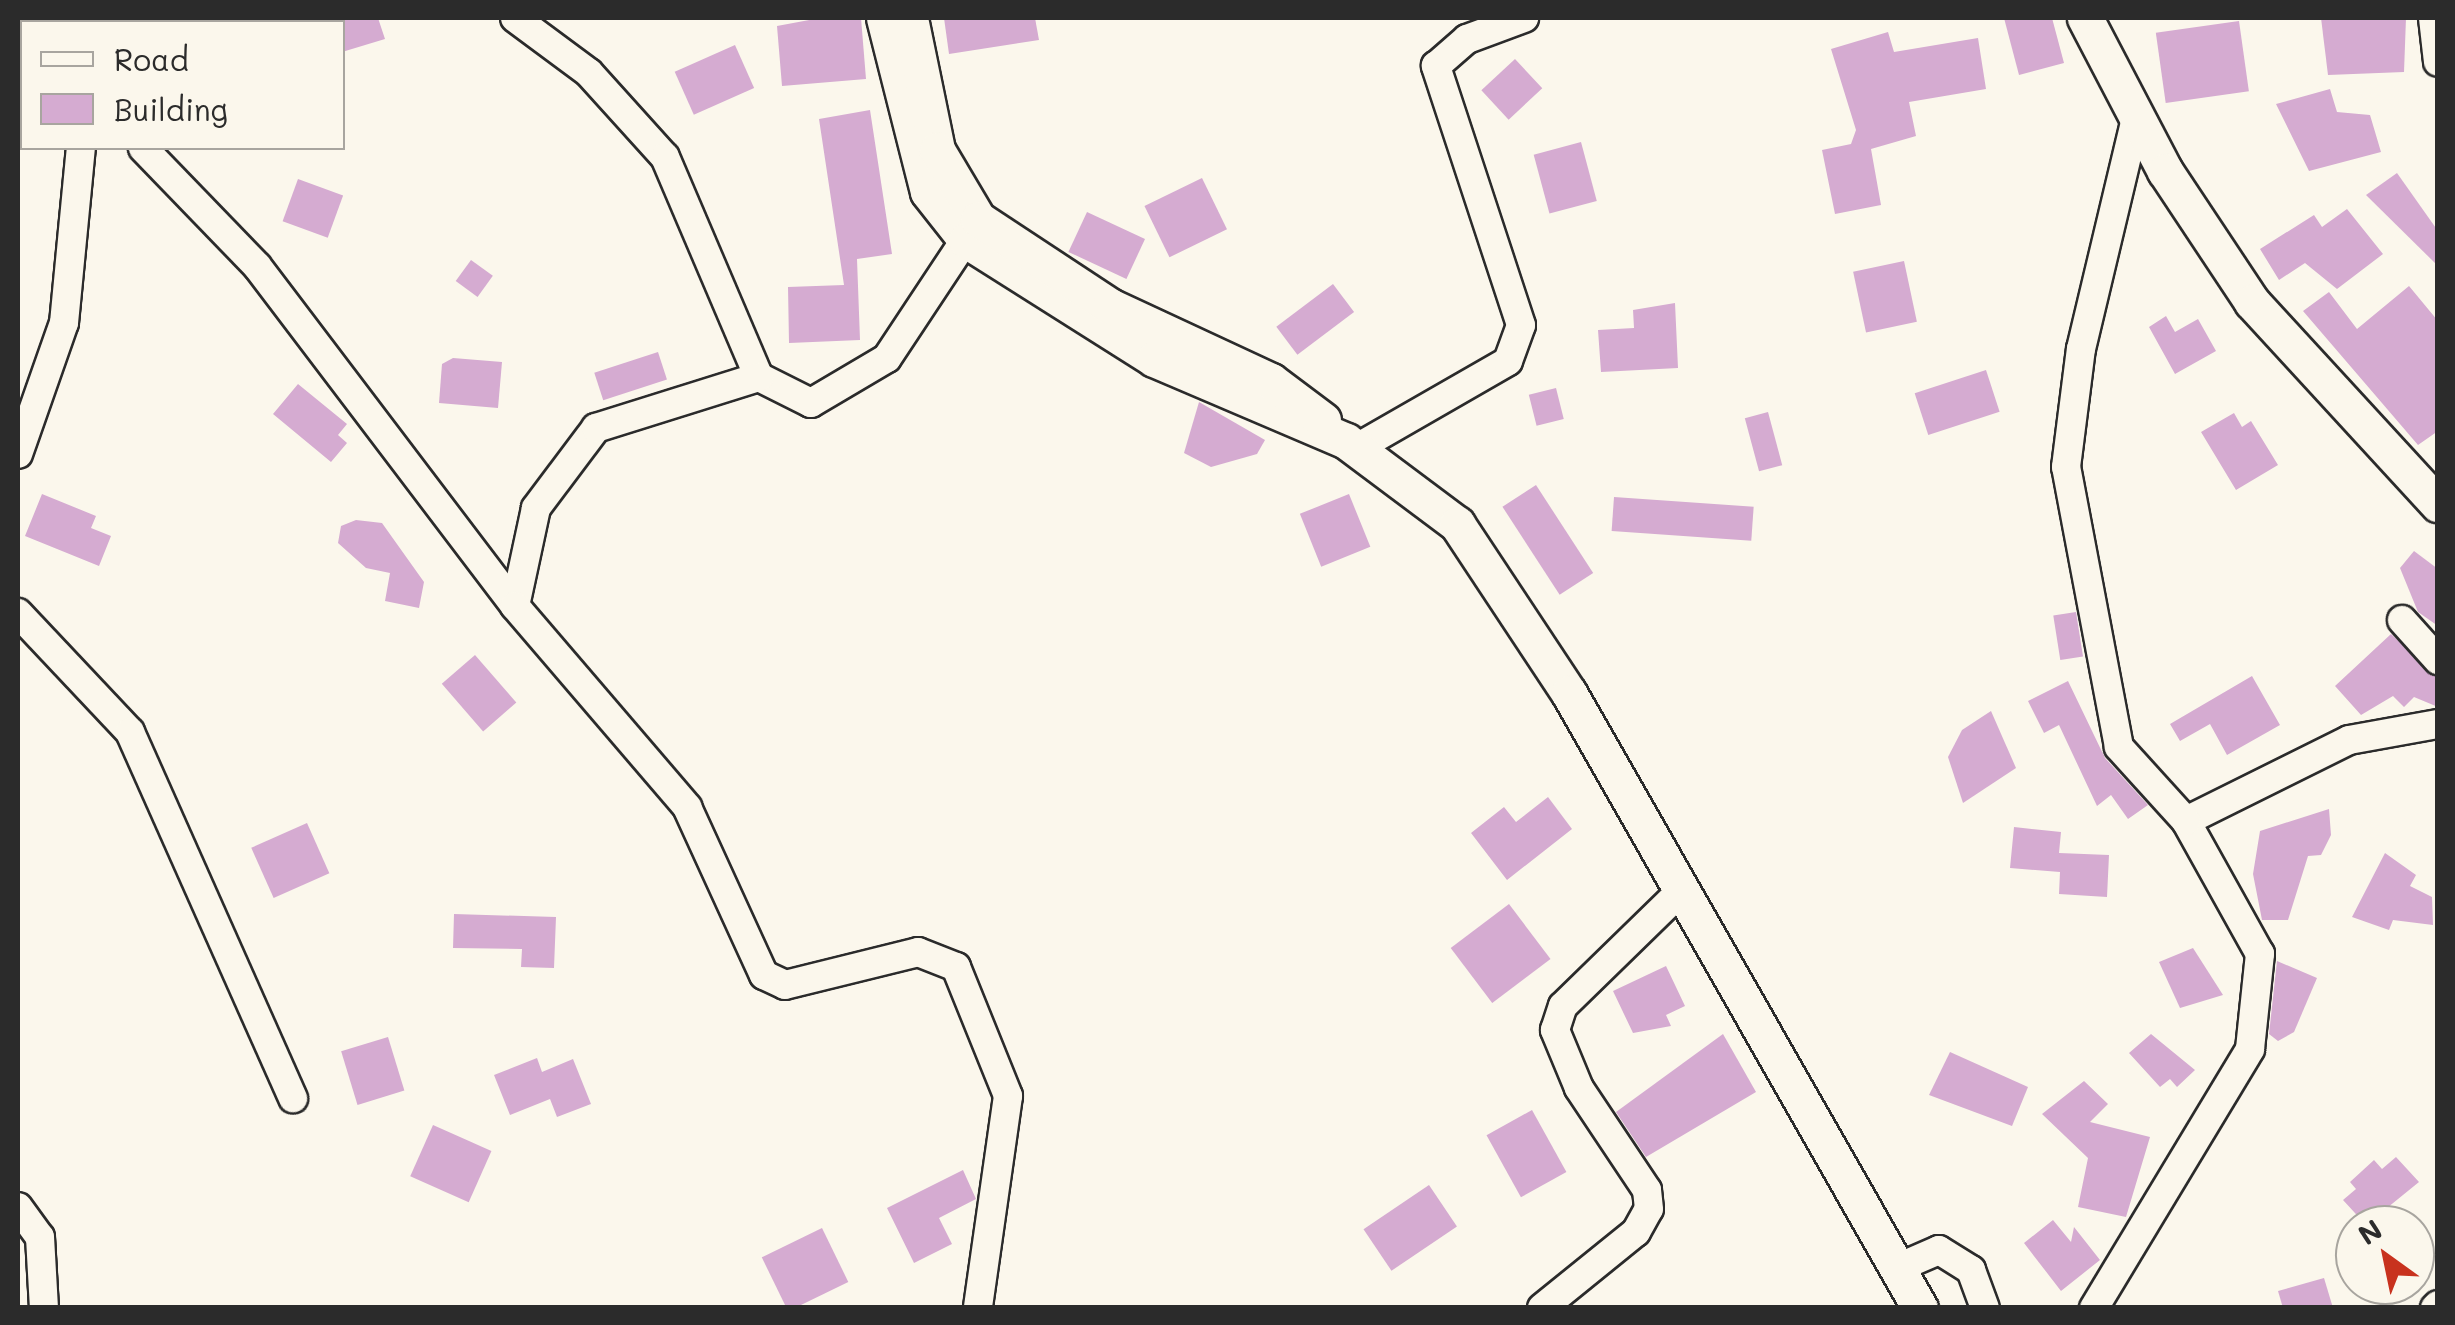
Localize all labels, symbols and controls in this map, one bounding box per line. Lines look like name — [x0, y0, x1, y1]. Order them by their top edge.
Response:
legend — [20, 20, 345, 150]
text: Road — [114, 39, 189, 79]
text: Building — [114, 89, 228, 129]
north arrow — [2335, 1205, 2435, 1305]
text: N — [2351, 1211, 2388, 1252]

